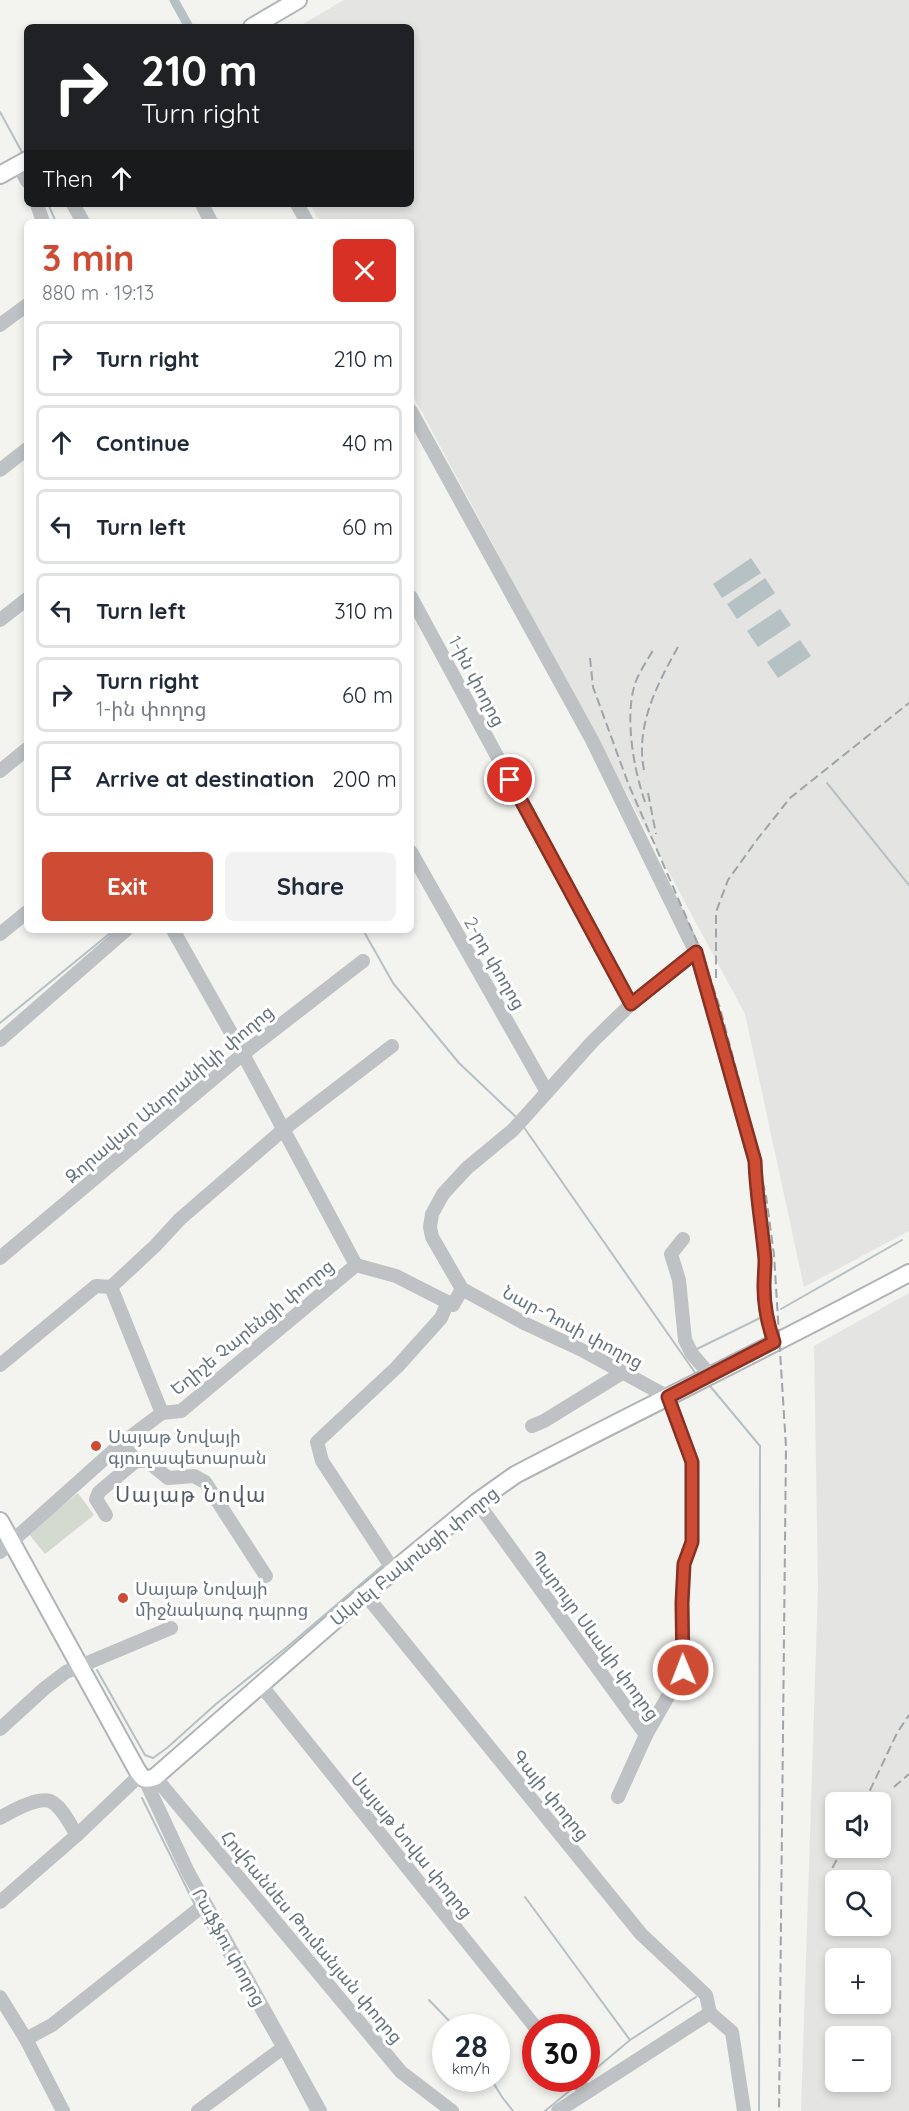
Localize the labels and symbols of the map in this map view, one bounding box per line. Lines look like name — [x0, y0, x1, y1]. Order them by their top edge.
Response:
street label: 1-ին փողոց — [443, 632, 511, 730]
pin — [484, 754, 535, 805]
street label: 2-րդ փողոց — [459, 912, 531, 1014]
street label: Զորավար Անդրանիկի փողոց — [60, 1000, 278, 1188]
street label: Եղիշե Չարենցի փողոց — [166, 1254, 338, 1400]
street label: Նար-Դոսի փողոց — [499, 1280, 647, 1374]
place label: Սայաթ Նովայի գյուղապետարան — [108, 1425, 267, 1469]
marker: Սայաթ Նովայի գյուղապետարան — [89, 1439, 103, 1453]
district label: Սայաթ Նովա — [115, 1481, 267, 1507]
street label: Ակսել Բակունցի փողոց — [325, 1481, 503, 1631]
street label: Պարույր Սևակի փողոց — [525, 1545, 665, 1725]
place label: Սայաթ Նովայի միջնակարգ դպրոց — [135, 1577, 308, 1621]
marker: Սայաթ Նովայի միջնակարգ դպրոց — [116, 1591, 130, 1605]
position arrow — [651, 1638, 715, 1702]
street label: Գայի փողոց — [507, 1745, 595, 1845]
street label: Սայաթ Նովա փողոց — [346, 1767, 478, 1923]
street label: Հովհաննես Թումանյան փողոց — [216, 1826, 408, 2048]
street label: Րաֆֆու փողոց — [187, 1884, 271, 2010]
speed limit sign: 30 — [522, 2014, 600, 2092]

